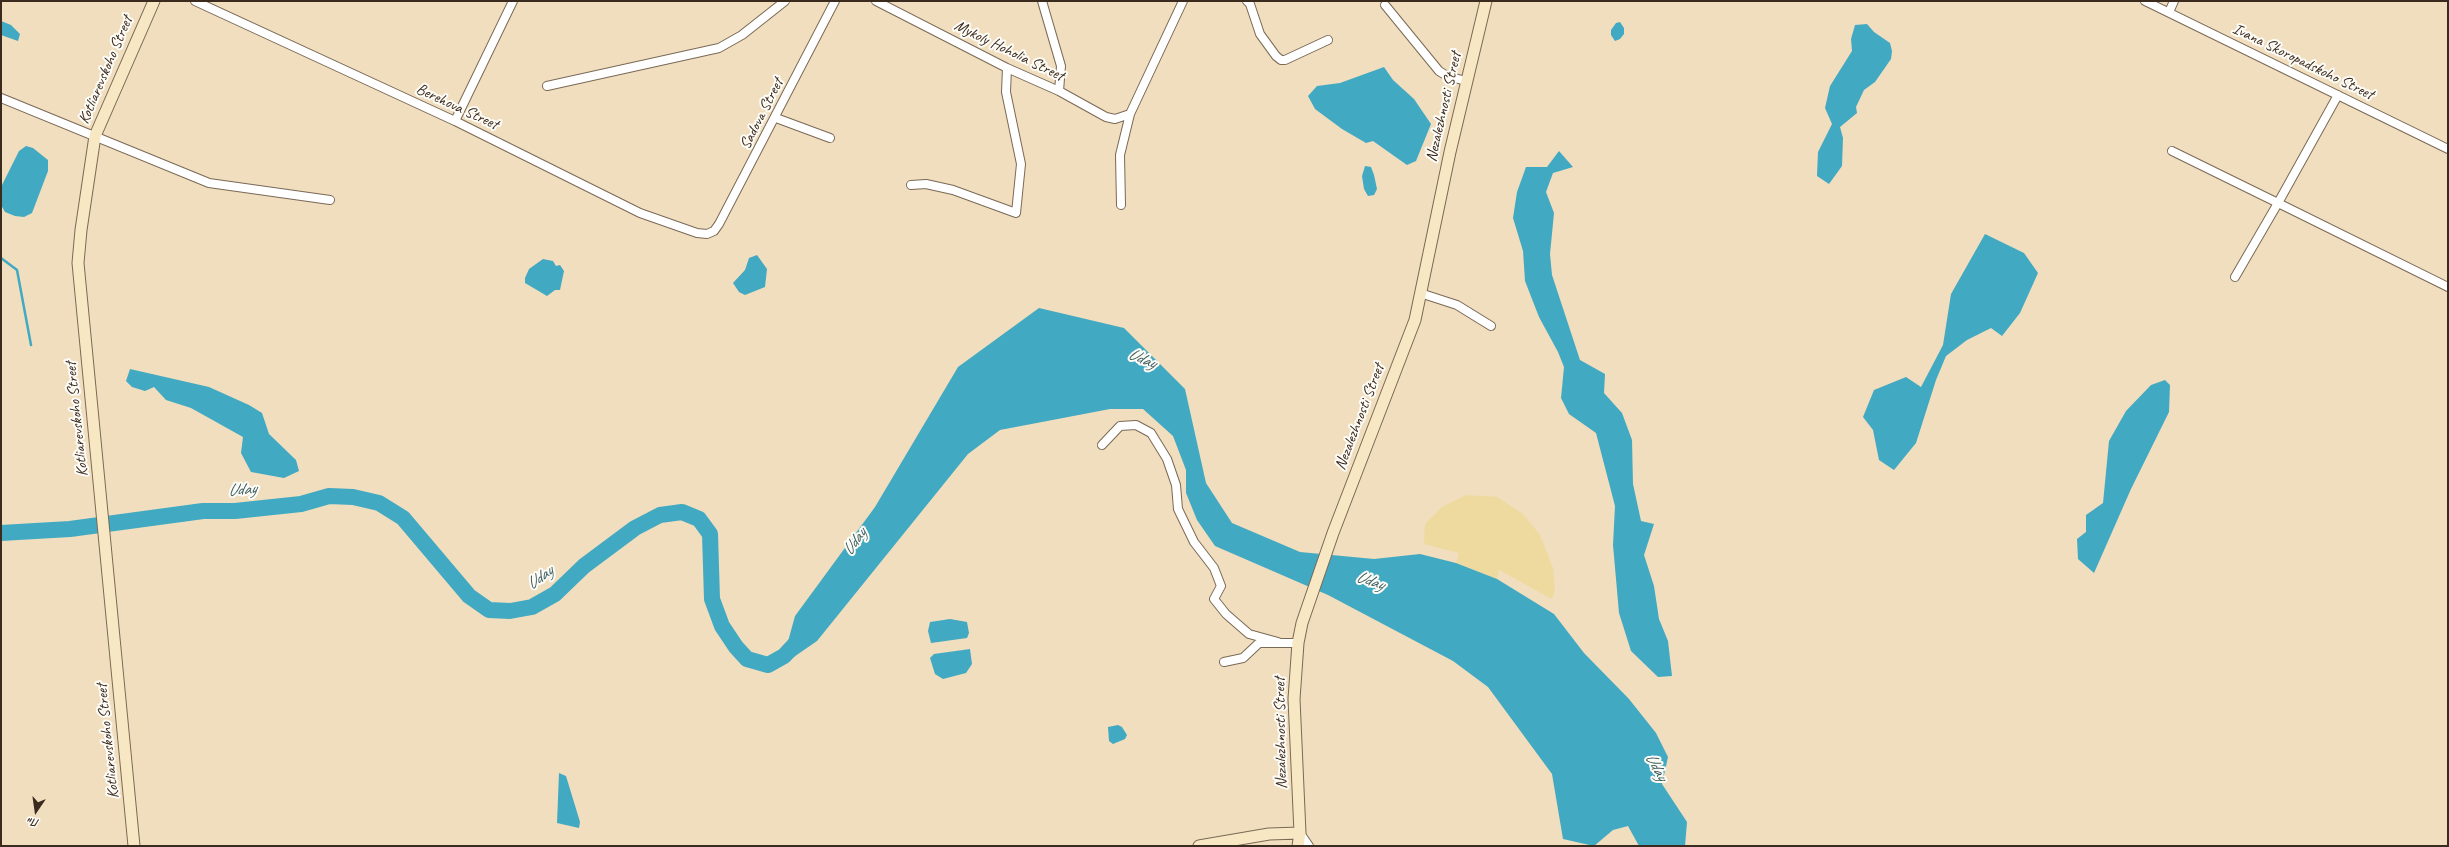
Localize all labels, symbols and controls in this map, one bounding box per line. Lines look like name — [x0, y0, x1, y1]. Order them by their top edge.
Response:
street label: Kotliarevskoho Street — [75, 13, 137, 127]
street label: Mykoly Hoholia Street — [951, 16, 1067, 86]
street label: Ivana Skoropadskoho Street — [2229, 20, 2377, 104]
street label: Nezalezhnosti Street — [1422, 50, 1466, 164]
street label: Sadova Street — [736, 75, 788, 153]
street label: Berehova Street — [413, 80, 501, 134]
water label: Uday — [1125, 344, 1159, 374]
street label: Kotliarevskoho Street — [61, 361, 93, 477]
street label: Nezalezhnosti Street — [1331, 361, 1389, 473]
water label: Uday — [227, 479, 257, 501]
water label: Uday — [838, 525, 872, 559]
water label: Uday — [523, 561, 557, 595]
water label: Uday — [1353, 567, 1387, 595]
street label: Nezalezhnosti Street — [1270, 677, 1292, 789]
street label: Kotliarevskoho Street — [92, 683, 124, 799]
water label: Uday — [1640, 750, 1672, 784]
north arrow — [16, 791, 56, 831]
text: Пн — [26, 815, 40, 831]

